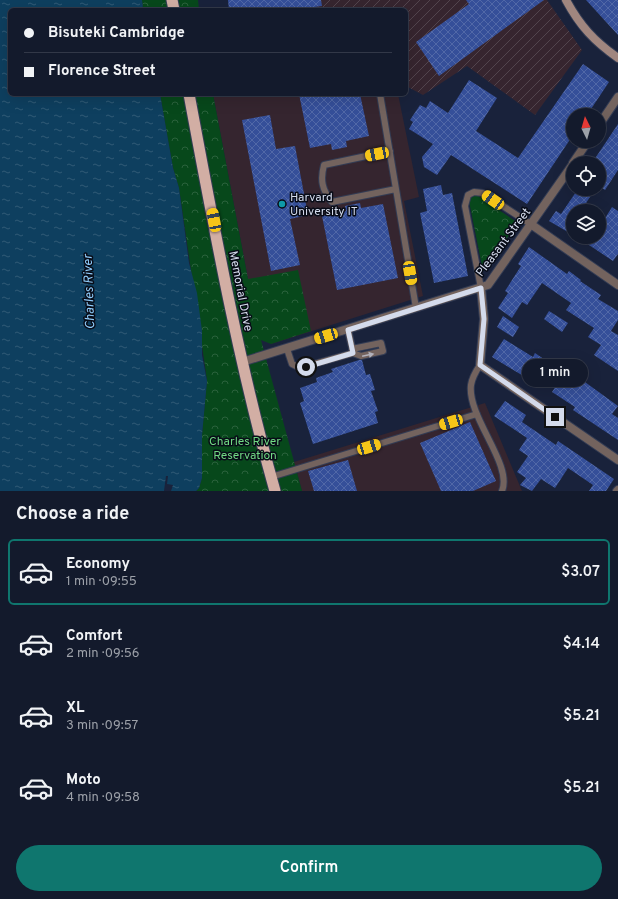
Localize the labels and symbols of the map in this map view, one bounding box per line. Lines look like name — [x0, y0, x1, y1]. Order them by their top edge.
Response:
north arrow — [566, 108, 606, 148]
car — [364, 146, 390, 162]
car — [480, 188, 506, 212]
place label: Harvard University IT — [290, 190, 358, 220]
marker: Harvard University IT — [277, 199, 287, 209]
street label: Pleasant Street — [473, 205, 535, 280]
car — [206, 207, 222, 233]
street label: Memorial Drive — [224, 250, 256, 333]
water label: Charles River — [81, 253, 99, 330]
car — [402, 260, 418, 286]
car — [313, 327, 339, 345]
one-way arrow — [361, 351, 374, 357]
route start — [297, 358, 315, 376]
callout: 1 min — [522, 359, 588, 387]
route end — [546, 408, 564, 426]
car — [438, 413, 464, 431]
park label: Charles River Reservation — [209, 434, 281, 464]
car — [356, 438, 382, 456]

